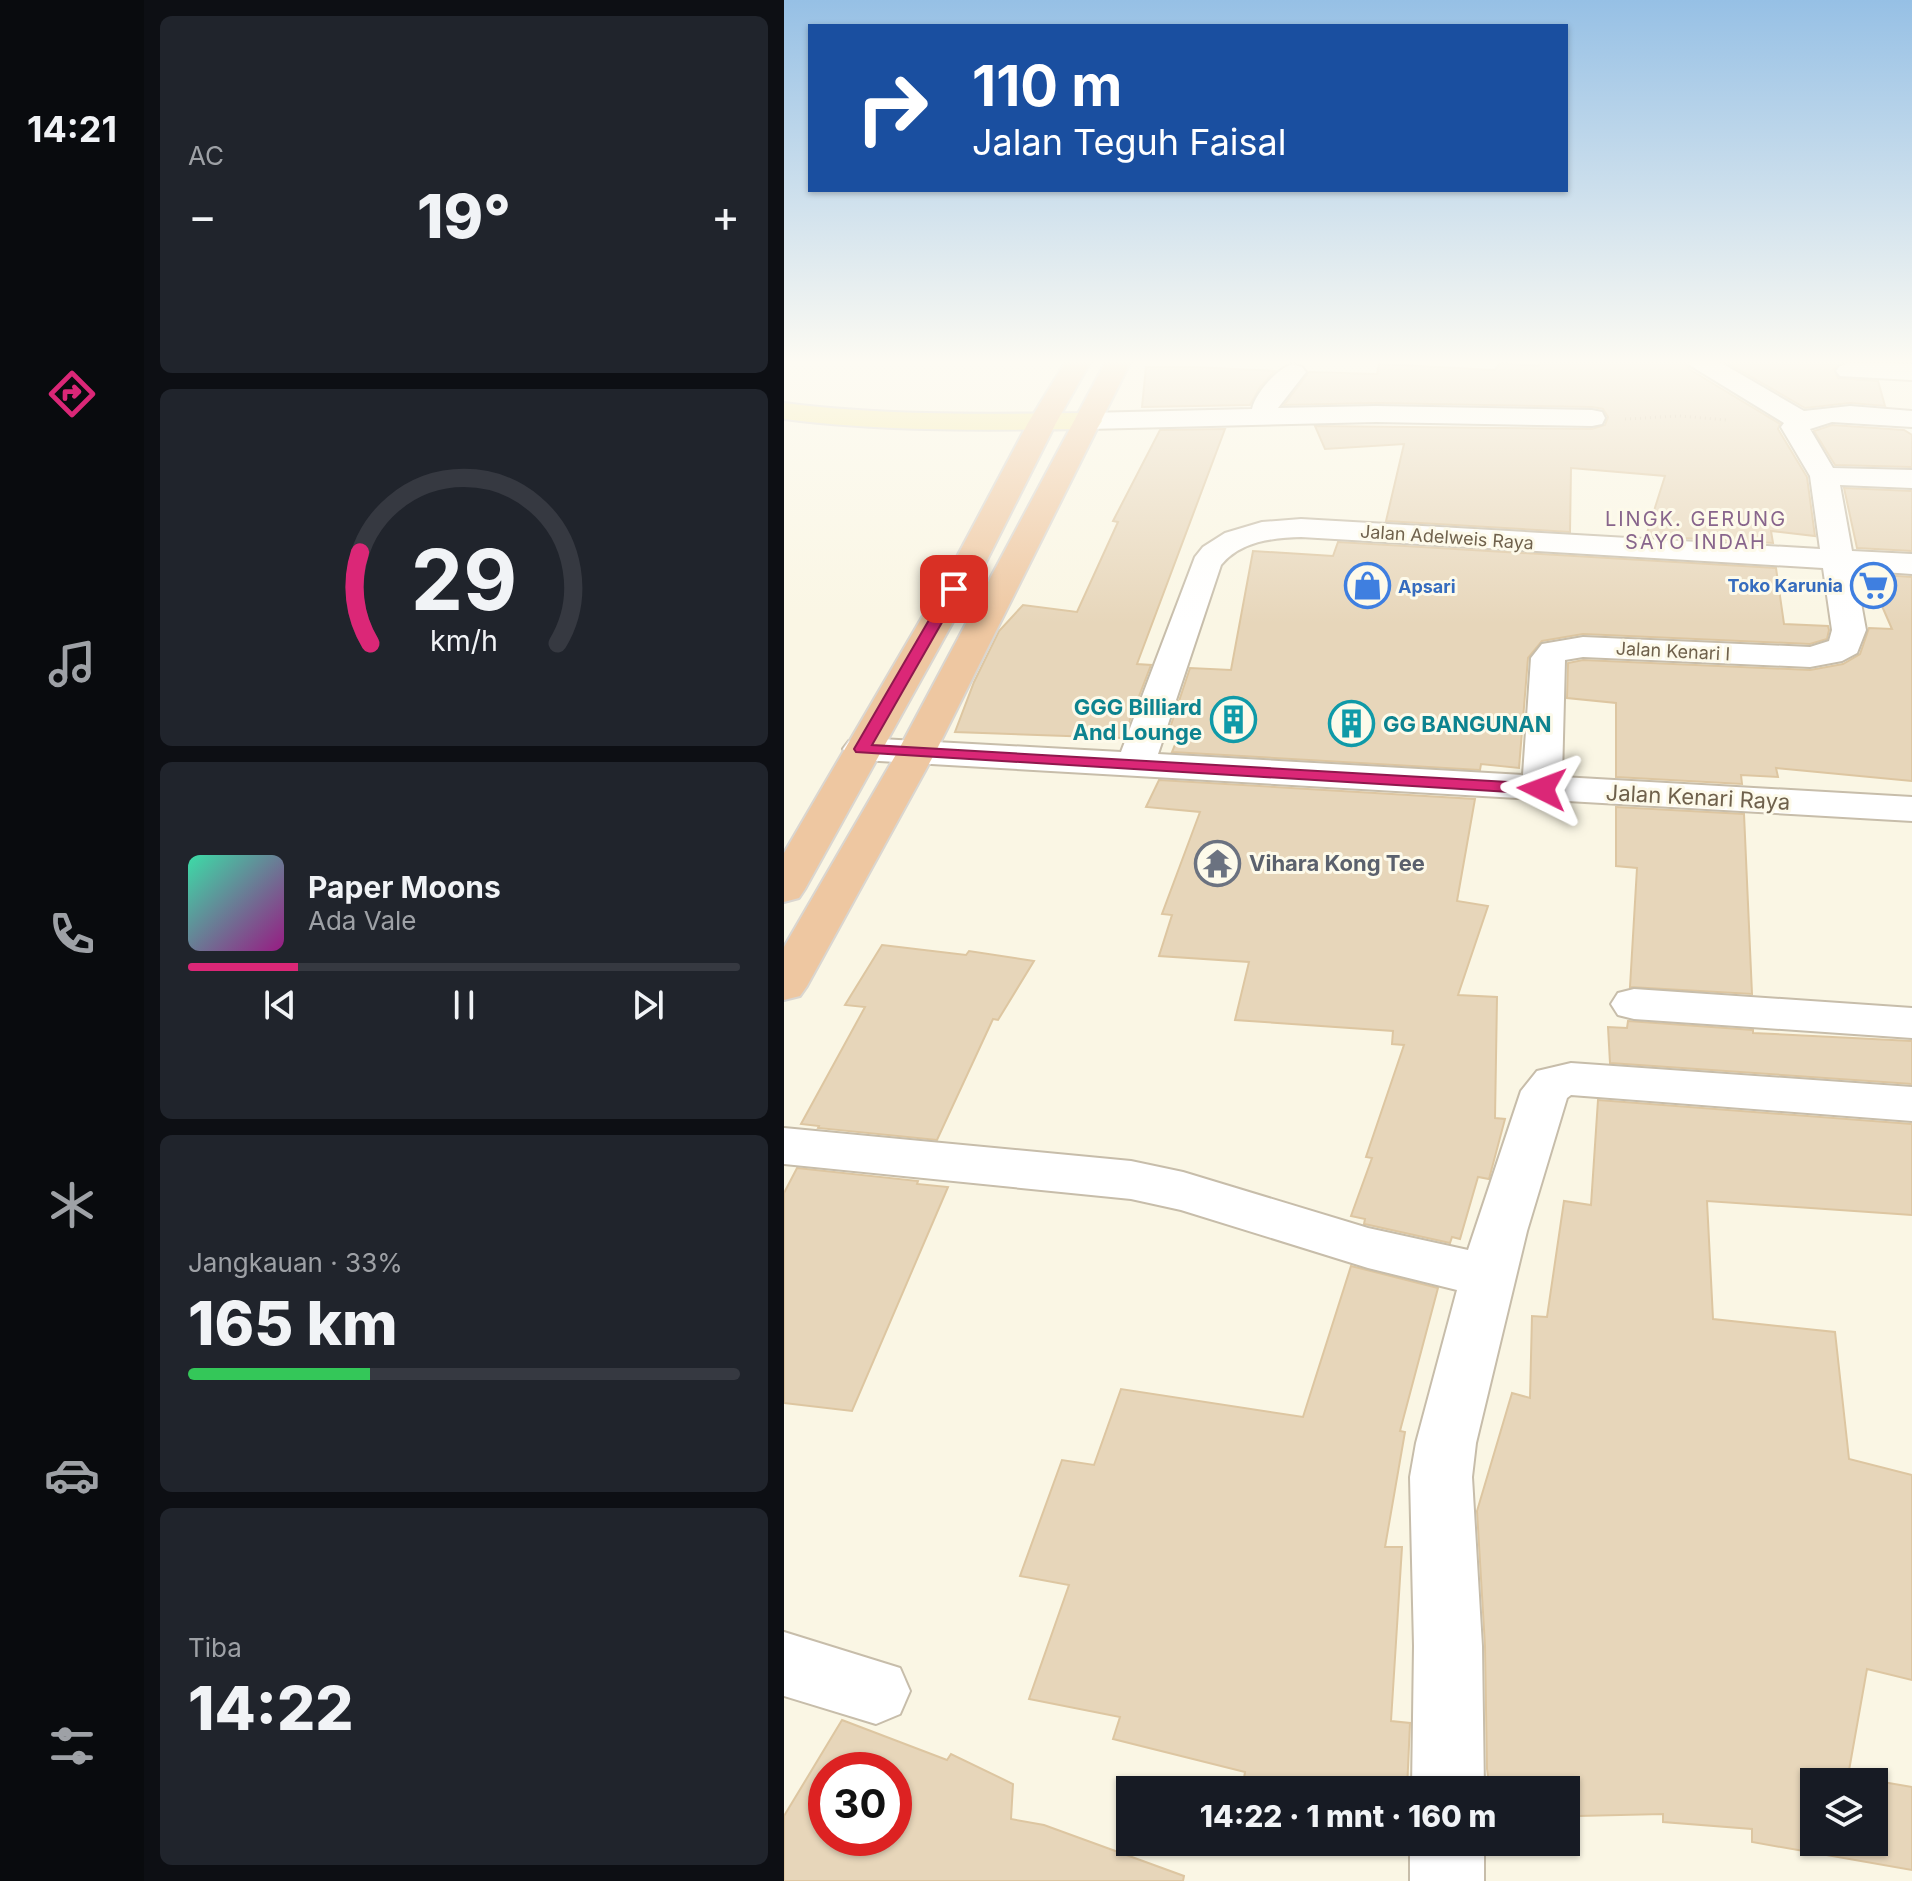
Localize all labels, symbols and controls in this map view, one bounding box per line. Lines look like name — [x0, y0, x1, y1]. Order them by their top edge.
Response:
text: 110 m — [972, 52, 1122, 120]
icon: right — [840, 56, 944, 160]
text: 14:21 — [27, 107, 117, 151]
text: Jalan Teguh Faisal — [972, 120, 1287, 164]
text: AC — [188, 140, 224, 171]
text: 19° — [417, 180, 511, 252]
text: − — [188, 189, 217, 243]
text: + — [711, 189, 740, 243]
icon: directions — [44, 366, 100, 422]
district label: LINGK. GERUNG SAYO INDAH — [1605, 507, 1787, 554]
street label: Jalan Adelweis Raya — [1359, 520, 1535, 554]
text: 29 — [411, 528, 517, 629]
pin — [920, 555, 988, 623]
supermarket icon: Toko Karunia — [1850, 561, 1898, 609]
shop icon: Apsari — [1343, 562, 1391, 610]
icon: arrive — [932, 567, 976, 611]
place label: Toko Karunia — [1728, 575, 1843, 596]
place label: Apsari — [1398, 576, 1456, 597]
text: km/h — [430, 623, 498, 658]
icon: music — [44, 636, 100, 692]
street label: Jalan Kenari I — [1615, 638, 1731, 664]
place label: GGG Billiard And Lounge — [1072, 694, 1202, 745]
building icon: GGG Billiard And Lounge — [1209, 696, 1257, 744]
building icon: GG BANGUNAN — [1328, 700, 1376, 748]
place label: GG BANGUNAN — [1383, 711, 1552, 737]
position arrow — [1500, 747, 1584, 831]
street label: Jalan Kenari Raya — [1605, 779, 1791, 815]
temple icon: Vihara Kong Tee — [1194, 839, 1242, 887]
place label: Vihara Kong Tee — [1249, 850, 1425, 876]
text: Paper Moons — [308, 869, 501, 905]
text: Ada Vale — [308, 905, 416, 936]
icon: phone — [44, 906, 100, 962]
icon: previous — [258, 983, 302, 1027]
icon: pause — [442, 983, 486, 1027]
icon: next — [626, 983, 670, 1027]
icon: climate — [44, 1177, 100, 1233]
text: Jangkauan · 33% — [188, 1247, 403, 1278]
text: 165 km — [188, 1287, 398, 1359]
icon: car — [44, 1447, 100, 1503]
text: Tiba — [188, 1632, 242, 1663]
text: 14:22 — [188, 1672, 353, 1744]
icon: filters — [44, 1718, 100, 1774]
speed limit sign: 30 — [808, 1752, 912, 1856]
map controls — [1800, 1768, 1888, 1856]
button: layers — [1800, 1768, 1888, 1856]
text: 14:22 · 1 mnt · 160 m — [1200, 1798, 1496, 1834]

